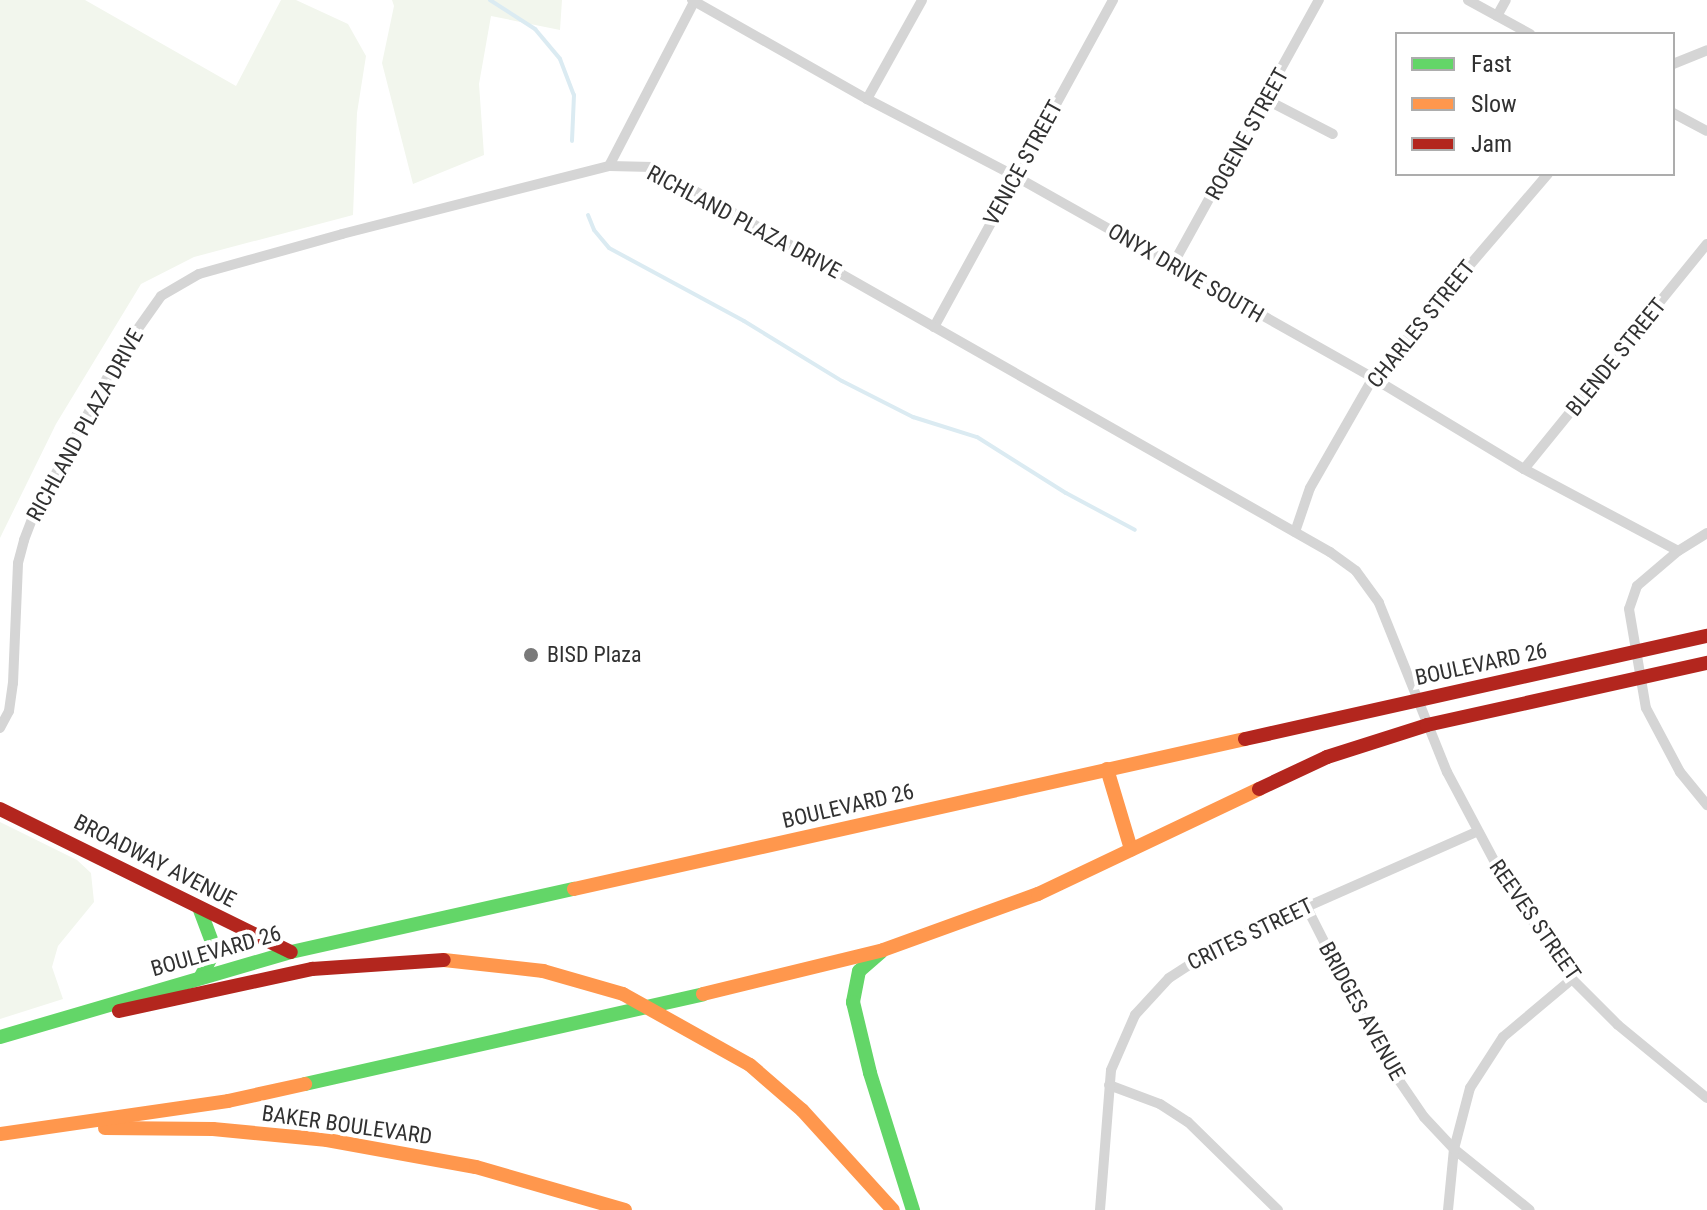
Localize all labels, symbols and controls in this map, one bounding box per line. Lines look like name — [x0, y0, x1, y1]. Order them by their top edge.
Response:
legend — [1395, 32, 1675, 176]
text: Fast — [1471, 50, 1512, 78]
street label: ROGENE STREET — [1200, 64, 1294, 204]
text: Slow — [1471, 90, 1517, 118]
street label: VENICE STREET — [978, 96, 1068, 230]
text: Jam — [1471, 130, 1512, 158]
street label: RICHLAND PLAZA DRIVE — [643, 160, 845, 284]
street label: ONYX DRIVE SOUTH — [1103, 218, 1269, 328]
street label: CHARLES STREET — [1361, 255, 1481, 393]
street label: BLENDE STREET — [1561, 293, 1671, 421]
street label: RICHLAND PLAZA DRIVE — [21, 324, 149, 526]
street label: BOULEVARD 26 — [1413, 637, 1549, 691]
place label: BISD Plaza — [547, 642, 641, 668]
marker: BISD Plaza — [522, 646, 540, 664]
street label: BOULEVARD 26 — [780, 778, 916, 834]
street label: BROADWAY AVENUE — [70, 809, 240, 913]
street label: REEVES STREET — [1484, 855, 1586, 985]
street label: CRITES STREET — [1183, 892, 1317, 976]
street label: BOULEVARD 26 — [148, 920, 284, 982]
street label: BRIDGES AVENUE — [1313, 937, 1411, 1085]
street label: BAKER BOULEVARD — [260, 1100, 434, 1150]

